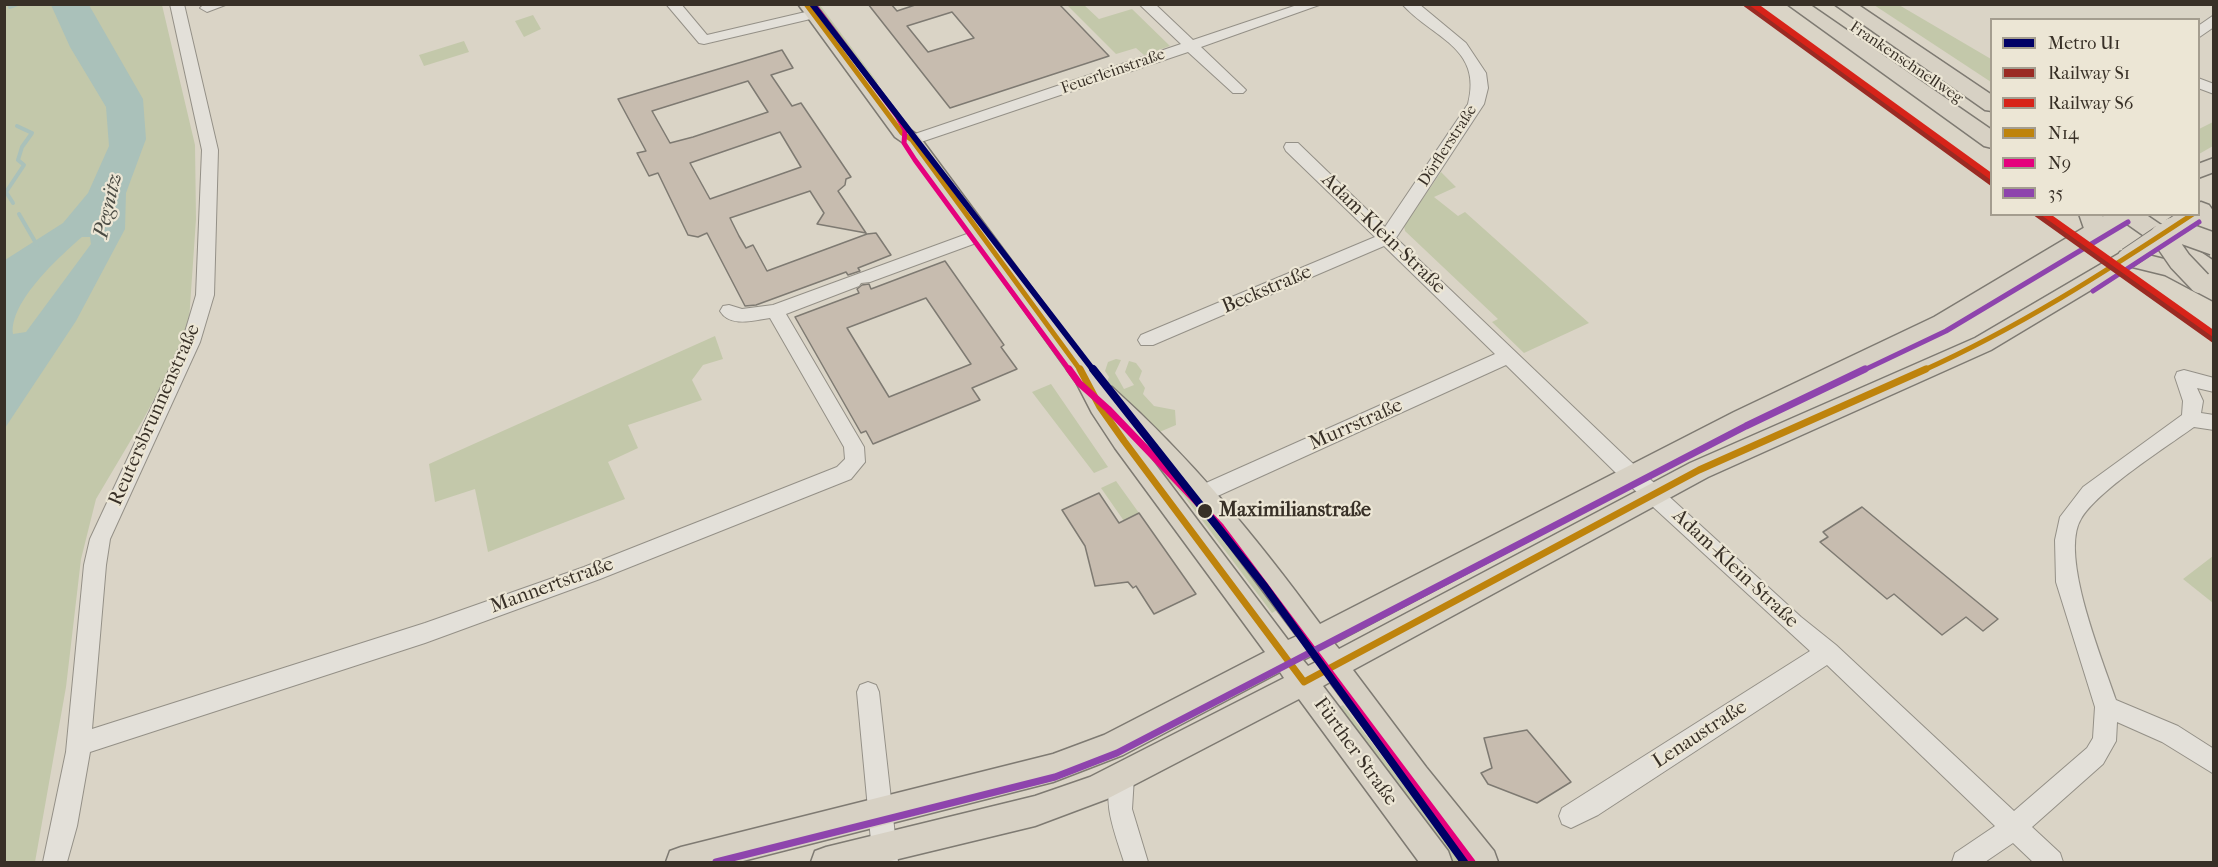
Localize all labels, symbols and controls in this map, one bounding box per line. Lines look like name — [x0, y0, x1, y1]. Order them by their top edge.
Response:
street label: Frankenschnellweg — [1846, 18, 1966, 108]
legend — [1990, 18, 2200, 216]
text: Metro U1 — [2048, 33, 2121, 54]
street label: Feuerleinstraße — [1058, 45, 1168, 99]
text: Railway S1 — [2048, 63, 2130, 84]
text: Railway S6 — [2048, 93, 2134, 114]
street label: Dörflerstraße — [1415, 102, 1481, 190]
text: N14 — [2048, 123, 2079, 144]
text: N9 — [2048, 153, 2071, 174]
street label: Adam-Klein-Straße — [1316, 169, 1450, 299]
water label: Pegnitz — [89, 171, 129, 241]
text: 35 — [2048, 183, 2063, 204]
street label: Beckstraße — [1219, 260, 1315, 320]
street label: Reutersbrunnenstraße — [104, 320, 206, 510]
street label: Murrstraße — [1306, 394, 1406, 456]
place label: Maximilianstraße — [1219, 499, 1371, 523]
marker: Maximilianstraße — [1196, 502, 1214, 520]
street label: Adam-Klein-Straße — [1667, 504, 1803, 634]
street label: Mannertstraße — [487, 553, 617, 619]
street label: Fürther Straße — [1308, 693, 1402, 811]
street label: Lenaustraße — [1648, 696, 1752, 774]

